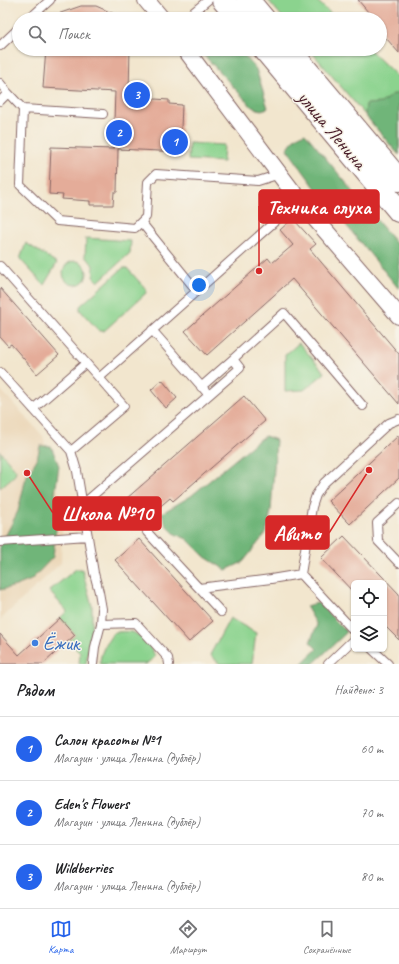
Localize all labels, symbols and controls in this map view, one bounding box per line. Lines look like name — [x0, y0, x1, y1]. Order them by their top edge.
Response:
search box — [12, 12, 387, 56]
icon: search — [26, 23, 48, 45]
text: Поиск — [58, 25, 90, 44]
pin: 3 — [124, 80, 150, 110]
street label: улица Ленина — [291, 85, 373, 176]
pin: 2 — [106, 118, 132, 148]
pin: 1 — [162, 127, 188, 157]
callout: Техника слуха — [259, 190, 379, 223]
text: Техника слуха — [267, 194, 373, 220]
your location — [189, 275, 209, 295]
callout: Школа №10 — [53, 497, 161, 530]
text: Школа №10 — [61, 500, 155, 526]
callout: Авито — [266, 516, 329, 549]
text: Авито — [274, 520, 323, 546]
map controls — [351, 580, 387, 652]
button: locate — [351, 580, 387, 616]
button: layers — [351, 616, 387, 652]
place label: Ёжик — [43, 631, 81, 656]
marker: Ёжик — [30, 638, 40, 648]
text: Рядом — [16, 680, 54, 701]
text: Найдено: 3 — [335, 682, 383, 698]
text: Салон красоты №1 — [54, 731, 161, 750]
text: 1 — [26, 741, 32, 757]
text: 60 m — [361, 741, 383, 757]
text: Магазин · улица Ленина (дублёр) — [54, 750, 200, 766]
text: Eden's Flowers — [54, 795, 129, 814]
text: 2 — [26, 805, 32, 821]
text: 70 m — [361, 805, 383, 821]
text: Магазин · улица Ленина (дублёр) — [54, 814, 200, 830]
text: Wildberries — [54, 859, 113, 878]
text: 3 — [26, 869, 32, 885]
text: 80 m — [361, 869, 383, 885]
text: Магазин · улица Ленина (дублёр) — [54, 878, 200, 894]
tab: Карта — [48, 918, 73, 956]
tab: Маршрут — [170, 918, 206, 956]
tab: Сохранённые — [303, 918, 351, 956]

